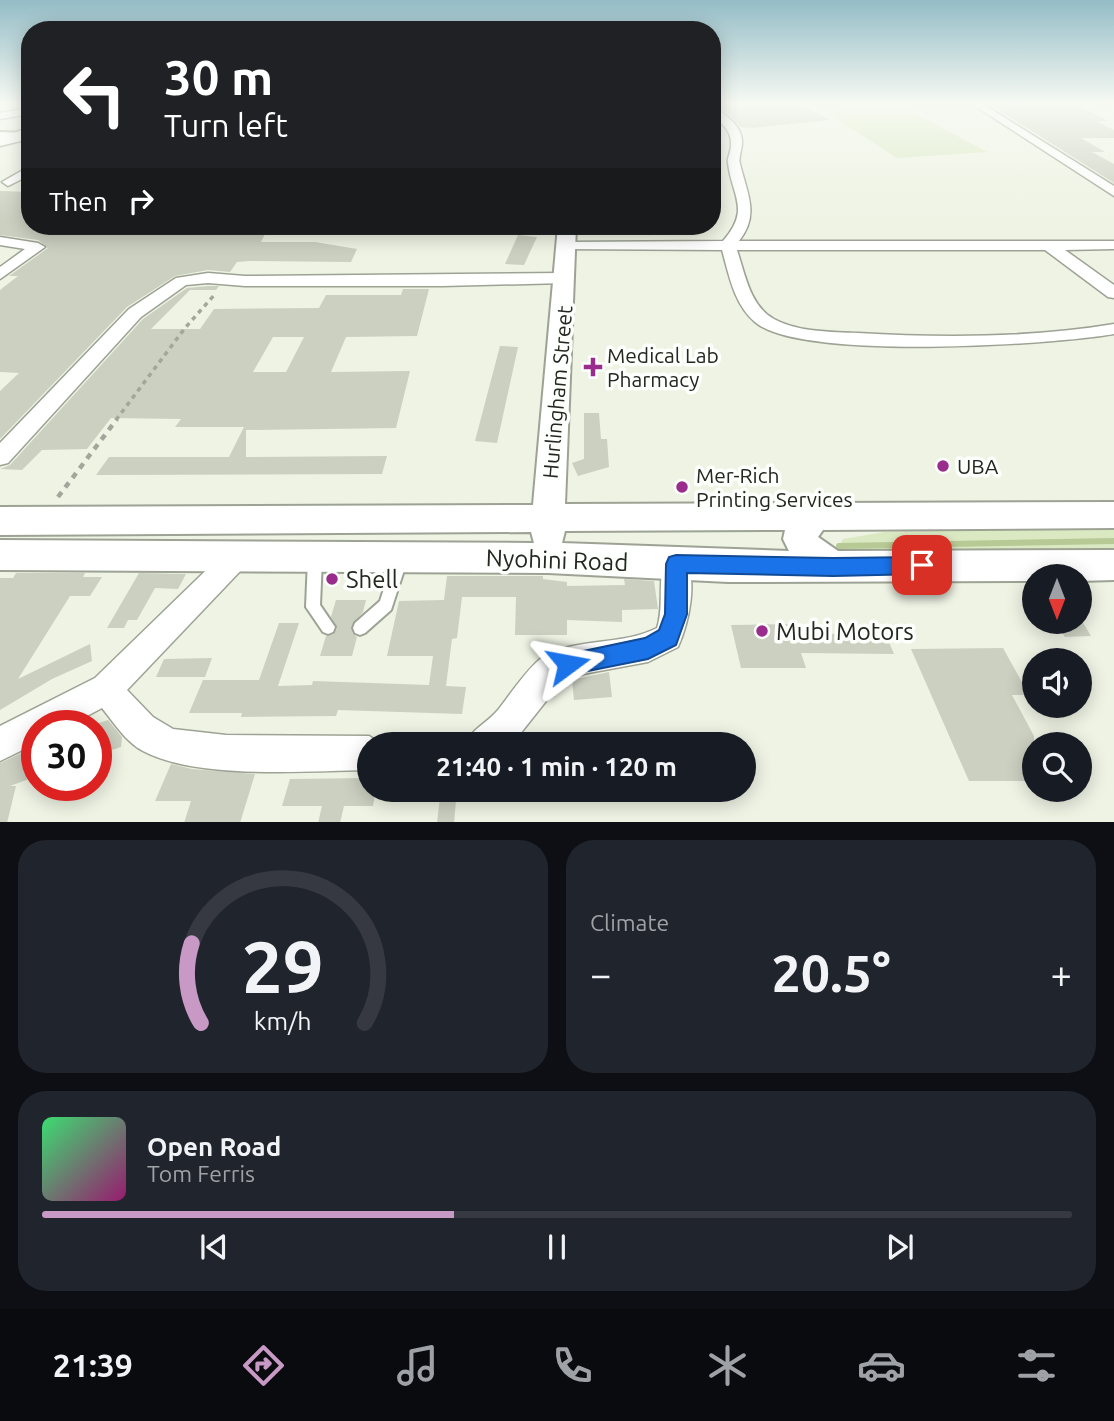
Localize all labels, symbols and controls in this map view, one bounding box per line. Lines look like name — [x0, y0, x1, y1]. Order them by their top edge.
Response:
icon: left — [49, 49, 140, 140]
text: 30 m — [164, 49, 273, 104]
text: Turn left — [164, 107, 288, 143]
icon: right — [122, 182, 160, 220]
text: Then — [49, 187, 108, 216]
street label: Hurlingham Street — [537, 304, 577, 480]
place label: Medical Lab Pharmacy — [607, 343, 719, 391]
marker: Medical Lab Pharmacy — [585, 359, 601, 375]
place label: UBA — [957, 454, 999, 478]
marker: UBA — [935, 458, 951, 474]
place label: Mer-Rich Printing Services — [696, 463, 853, 511]
marker: Mer-Rich Printing Services — [674, 479, 690, 495]
pin — [892, 535, 952, 595]
street label: Nyohini Road — [485, 544, 629, 576]
icon: arrive — [903, 546, 941, 584]
north arrow — [1022, 564, 1092, 634]
map controls — [1022, 564, 1092, 802]
place label: Shell — [346, 566, 398, 593]
marker: Shell — [324, 571, 340, 587]
place label: Mubi Motors — [776, 618, 914, 645]
marker: Mubi Motors — [754, 623, 770, 639]
position arrow — [531, 627, 605, 701]
button: sound — [1022, 648, 1092, 718]
speed limit sign: 30 — [21, 710, 112, 801]
button: search — [1022, 732, 1092, 802]
text: 21:40 · 1 min · 120 m — [436, 752, 677, 781]
text: Climate — [590, 910, 669, 935]
text: 29 — [242, 925, 324, 1007]
text: 20.5° — [771, 944, 891, 1002]
text: − — [590, 953, 611, 995]
text: + — [1051, 953, 1072, 995]
text: km/h — [254, 1006, 312, 1034]
text: Open Road — [147, 1132, 281, 1161]
text: Tom Ferris — [147, 1161, 255, 1186]
icon: previous — [195, 1228, 233, 1266]
icon: pause — [538, 1228, 576, 1266]
icon: next — [881, 1228, 919, 1266]
icon: directions — [239, 1341, 288, 1390]
icon: music — [393, 1341, 442, 1390]
icon: phone — [548, 1341, 597, 1390]
icon: climate — [703, 1341, 752, 1390]
icon: car — [857, 1341, 906, 1390]
icon: filters — [1012, 1341, 1061, 1390]
text: 21:39 — [53, 1347, 133, 1383]

